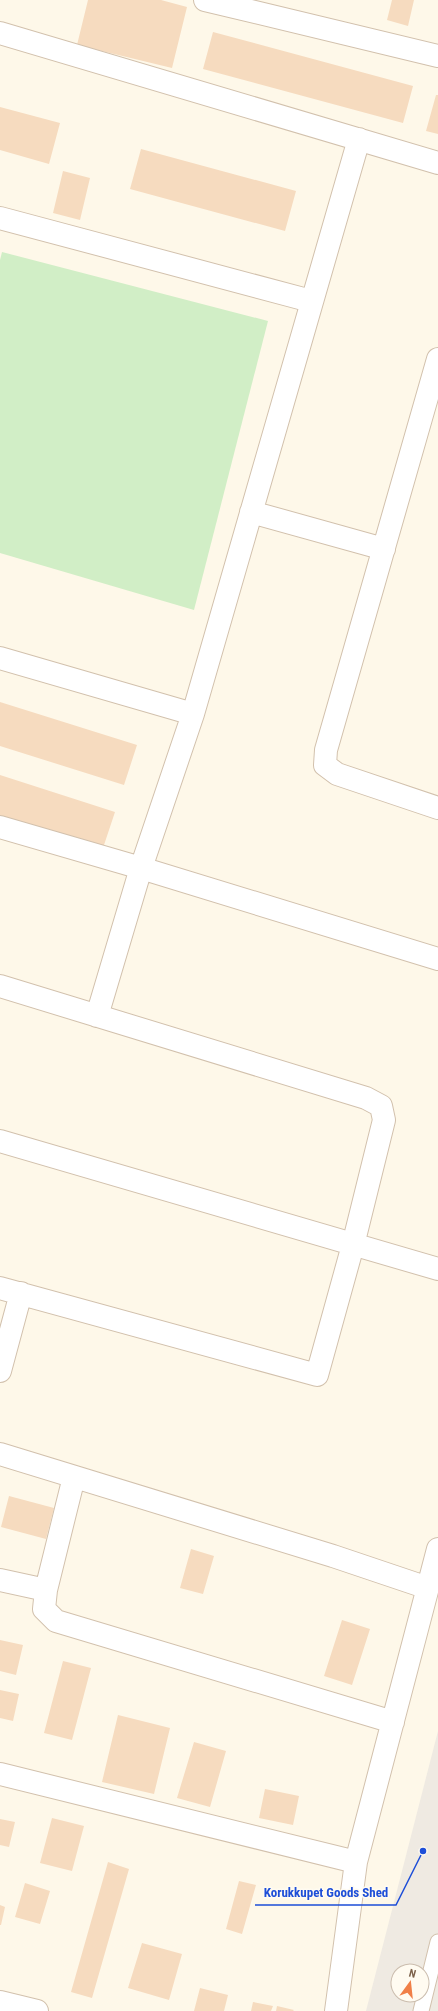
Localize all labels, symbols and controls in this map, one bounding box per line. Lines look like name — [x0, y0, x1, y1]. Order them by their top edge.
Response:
callout: Korukkupet Goods Shed — [255, 1880, 396, 1905]
text: Korukkupet Goods Shed — [264, 1885, 388, 1900]
north arrow — [390, 1963, 430, 2003]
text: N — [408, 1967, 418, 1981]

